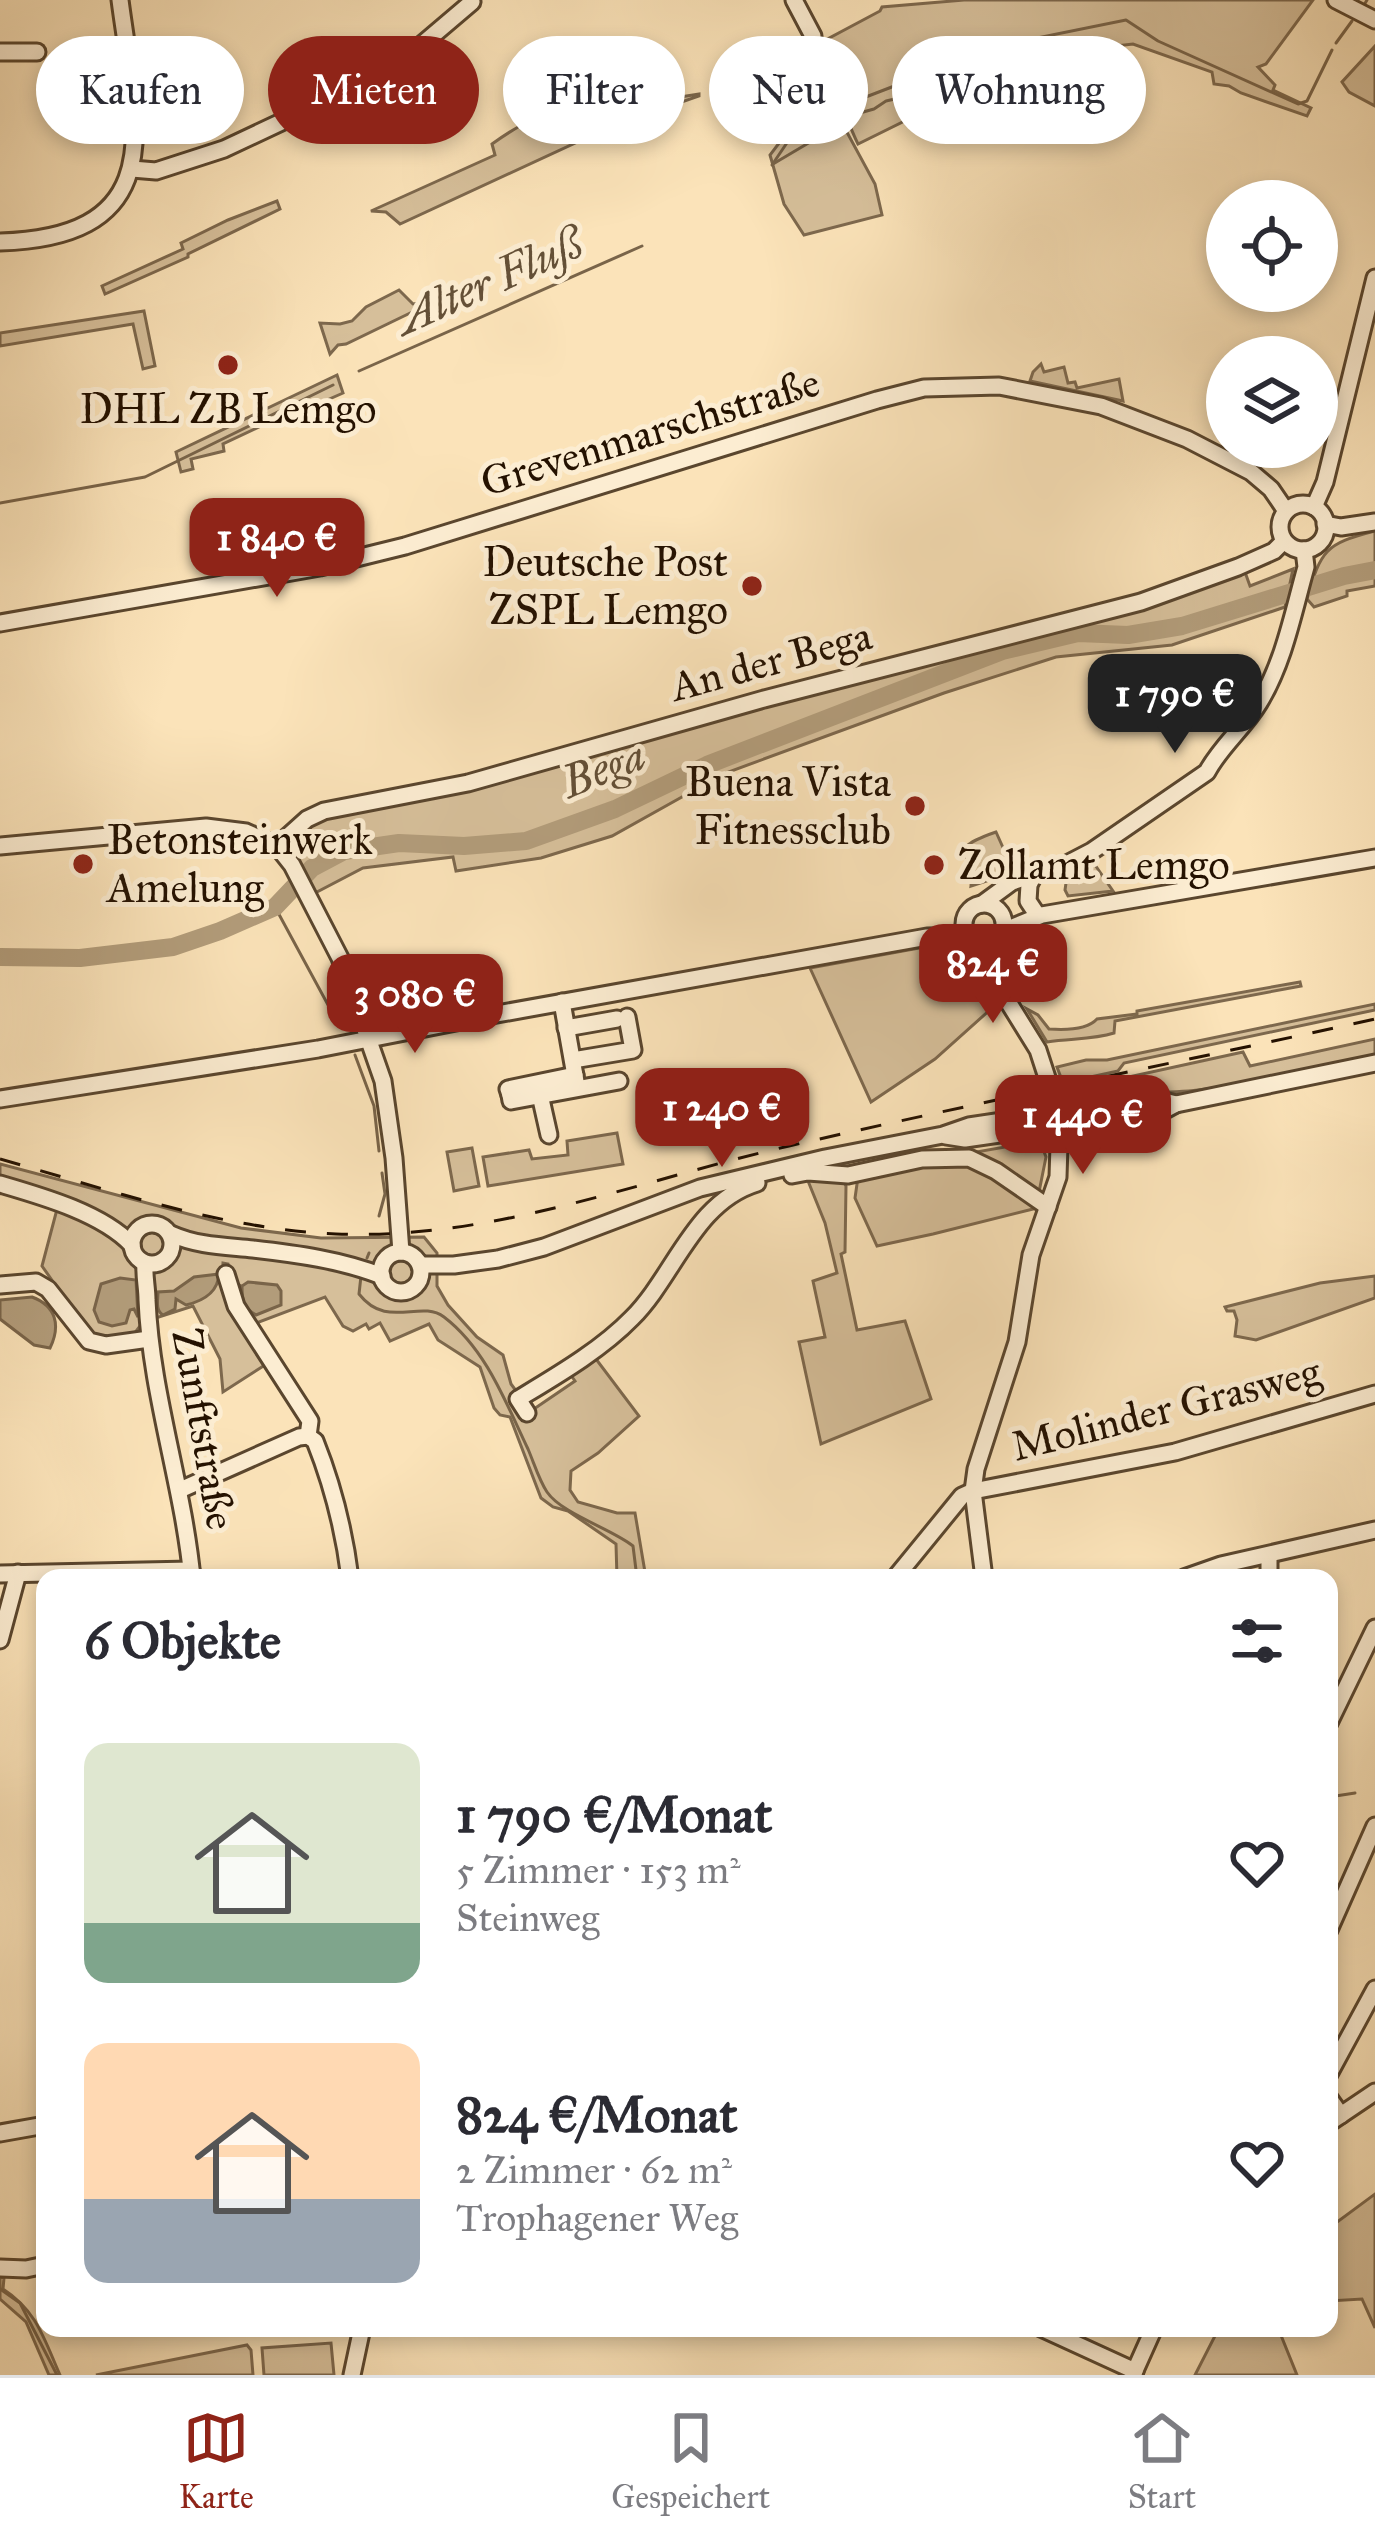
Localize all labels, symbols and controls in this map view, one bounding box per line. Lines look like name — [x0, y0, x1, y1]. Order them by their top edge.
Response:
chip: Kaufen — [36, 36, 244, 144]
chip: Mieten — [268, 36, 479, 144]
chip: Filter — [503, 36, 685, 144]
chip: Neu — [709, 36, 868, 144]
chip: Wohnung — [892, 36, 1146, 144]
map controls — [1206, 180, 1338, 468]
button: locate — [1206, 180, 1338, 312]
water label: Alter Fluß — [384, 214, 594, 348]
button: layers — [1206, 336, 1338, 468]
marker: DHL ZB Lemgo — [215, 352, 241, 378]
street label: Grevenmarschstraße — [474, 356, 826, 508]
place label: DHL ZB Lemgo — [80, 383, 376, 435]
pin: 1 840 € — [166, 498, 388, 600]
text: 1 840 € — [216, 513, 338, 561]
place label: Deutsche Post ZSPL Lemgo — [483, 536, 728, 636]
marker: Deutsche Post ZSPL Lemgo — [739, 573, 765, 599]
street label: An der Bega — [663, 609, 877, 713]
pin: 1 790 € — [1064, 654, 1286, 756]
text: 1 790 € — [1115, 669, 1235, 717]
water label: Bega — [551, 727, 653, 810]
place label: Buena Vista Fitnessclub — [685, 756, 891, 856]
marker: Buena Vista Fitnessclub — [902, 793, 928, 819]
place label: Betonsteinwerk Amelung — [105, 814, 373, 914]
place label: Zollamt Lemgo — [958, 839, 1230, 891]
marker: Betonsteinwerk Amelung — [70, 851, 96, 877]
marker: Zollamt Lemgo — [921, 852, 947, 878]
pin: 824 € — [909, 924, 1077, 1026]
text: 824 € — [946, 939, 1040, 987]
pin: 3 080 € — [304, 954, 526, 1056]
text: 3 080 € — [354, 969, 476, 1017]
pin: 1 240 € — [611, 1068, 833, 1170]
pin: 1 440 € — [972, 1075, 1194, 1177]
text: 1 240 € — [662, 1083, 782, 1131]
text: 1 440 € — [1022, 1090, 1144, 1138]
street label: Zunftstraße — [161, 1324, 247, 1534]
street label: Molinder Grasweg — [1006, 1345, 1326, 1473]
icon: filters — [1224, 1608, 1290, 1674]
text: 6 Objekte — [84, 1610, 281, 1672]
text: 1 790 €/Monat — [456, 1784, 772, 1846]
icon: home — [180, 1791, 324, 1935]
icon: heart — [1224, 1830, 1290, 1896]
text: 5 Zimmer · 153 m² — [456, 1846, 741, 1894]
text: Steinweg — [456, 1894, 600, 1942]
text: 824 €/Monat — [456, 2084, 738, 2146]
icon: home — [180, 2091, 324, 2235]
icon: heart — [1224, 2130, 1290, 2196]
text: 2 Zimmer · 62 m² — [456, 2146, 732, 2194]
text: Trophagener Weg — [456, 2194, 738, 2242]
tab: Karte — [179, 2405, 254, 2517]
tab: Gespeichert — [611, 2405, 770, 2517]
tab: Start — [1128, 2405, 1196, 2517]

